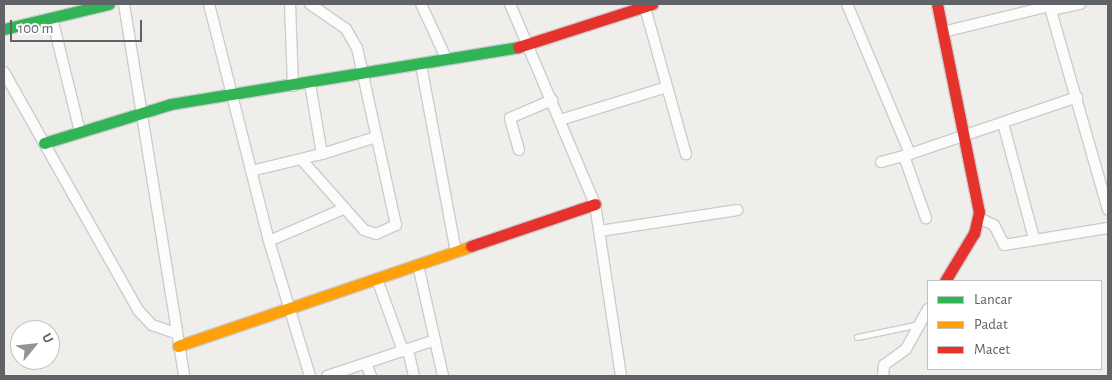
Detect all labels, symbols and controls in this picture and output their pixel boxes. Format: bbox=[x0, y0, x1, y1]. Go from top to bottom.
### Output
scale bar bbox=[12, 10, 145, 42]
text: 100 m bbox=[18, 21, 53, 36]
legend bbox=[927, 280, 1102, 370]
text: Lancar bbox=[974, 292, 1012, 307]
text: Padat bbox=[974, 317, 1008, 332]
north arrow bbox=[10, 320, 60, 370]
text: U bbox=[39, 331, 56, 346]
text: Macet bbox=[974, 342, 1010, 357]

